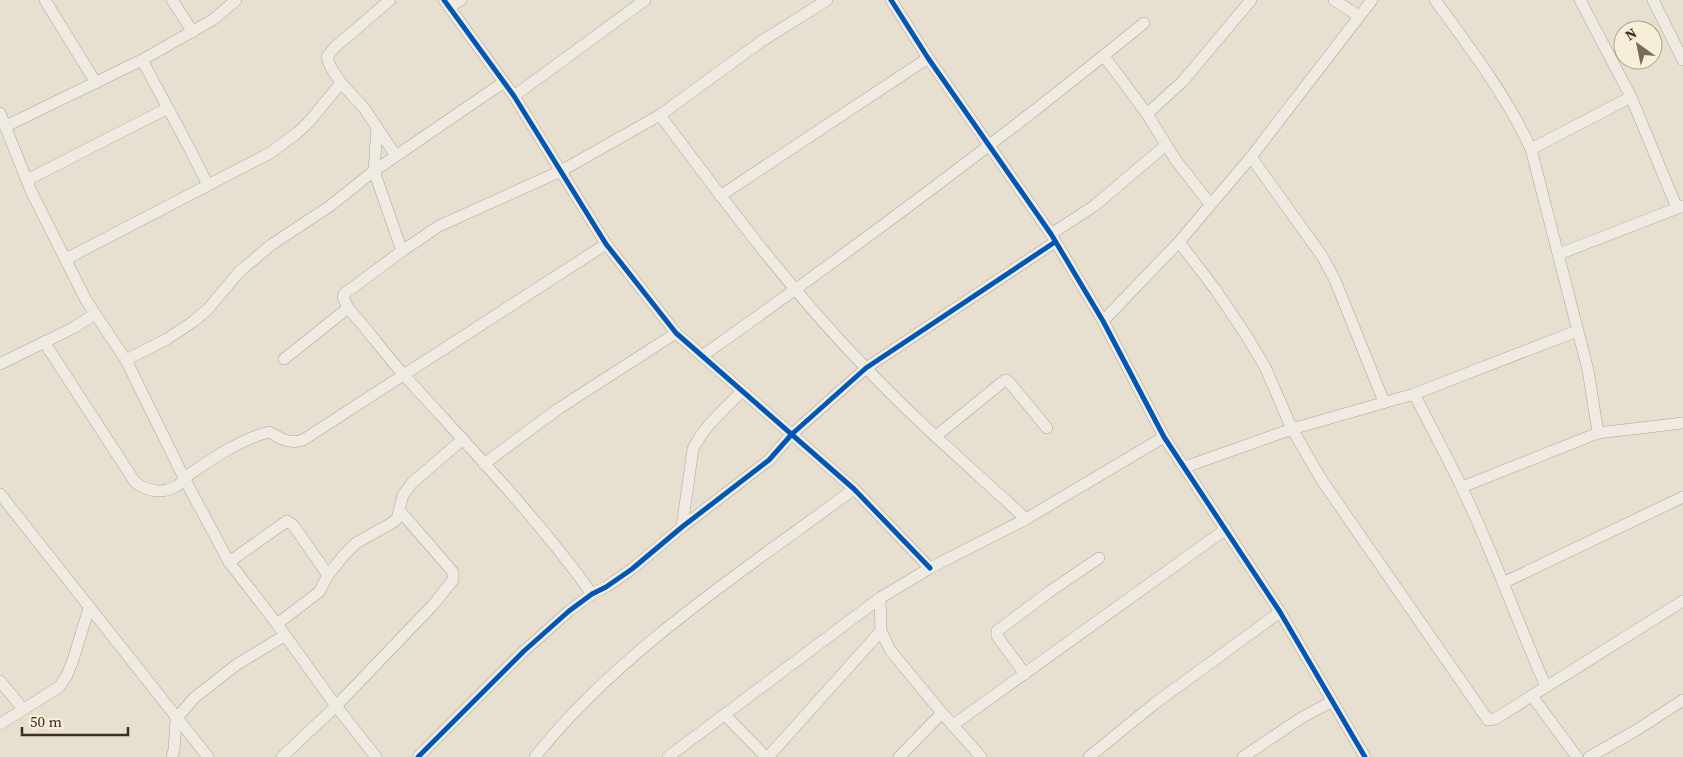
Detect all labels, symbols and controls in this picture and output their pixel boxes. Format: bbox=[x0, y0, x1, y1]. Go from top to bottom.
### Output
north arrow bbox=[1613, 20, 1663, 70]
text: N bbox=[1621, 23, 1641, 45]
scale bar bbox=[22, 704, 129, 736]
text: 50 m bbox=[30, 711, 62, 732]

